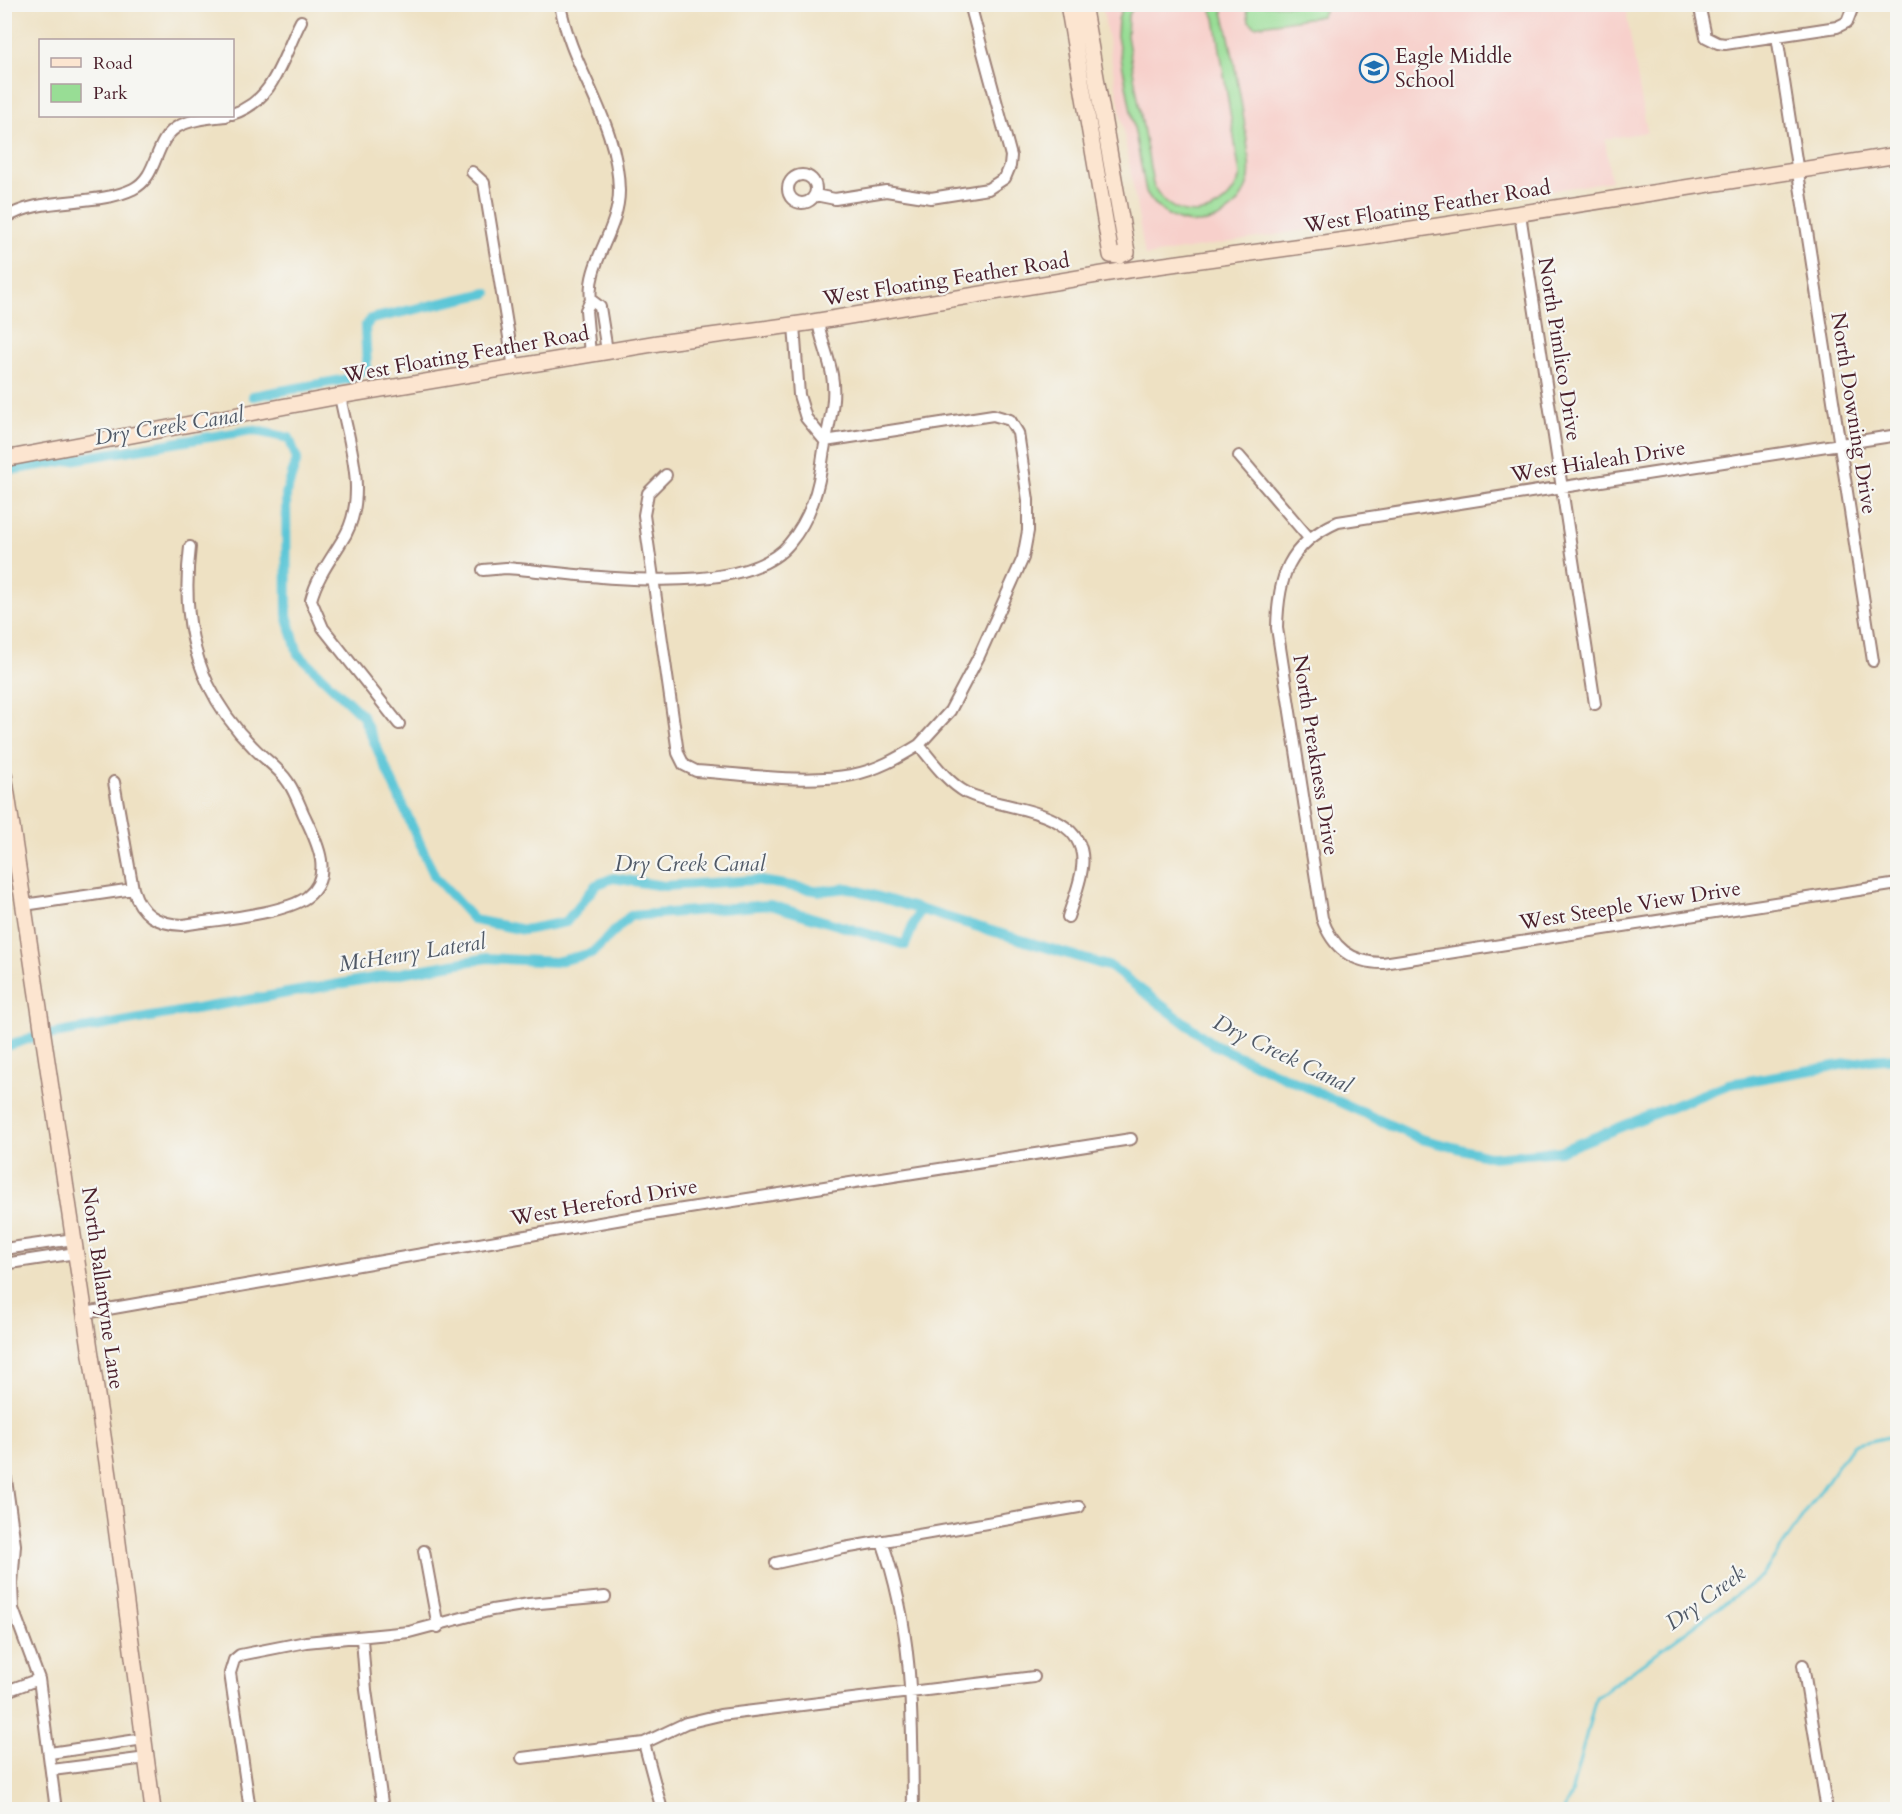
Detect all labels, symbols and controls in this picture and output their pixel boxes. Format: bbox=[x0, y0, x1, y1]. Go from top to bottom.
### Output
legend bbox=[39, 39, 234, 117]
place label: Eagle Middle School bbox=[1395, 42, 1512, 95]
text: Road bbox=[93, 51, 133, 76]
school or university icon: Eagle Middle School bbox=[1358, 52, 1390, 84]
text: Park bbox=[93, 81, 128, 106]
street label: West Floating Feather Road bbox=[1301, 173, 1552, 240]
street label: West Floating Feather Road bbox=[820, 246, 1071, 313]
street label: North Pimlico Drive bbox=[1531, 255, 1588, 443]
street label: North Downing Drive bbox=[1823, 310, 1884, 516]
street label: West Floating Feather Road bbox=[340, 319, 591, 391]
water label: Dry Creek Canal bbox=[92, 399, 247, 453]
street label: West Hialeah Drive bbox=[1508, 433, 1688, 490]
street label: North Preakness Drive bbox=[1285, 653, 1346, 857]
water label: Dry Creek Canal bbox=[615, 849, 766, 879]
street label: West Steeple View Drive bbox=[1516, 874, 1743, 937]
water label: McHenry Lateral bbox=[336, 926, 489, 979]
water label: Dry Creek Canal bbox=[1208, 1007, 1358, 1101]
street label: West Hereford Drive bbox=[507, 1172, 700, 1233]
street label: North Ballantyne Lane bbox=[74, 1185, 131, 1391]
water label: Dry Creek bbox=[1659, 1558, 1752, 1637]

